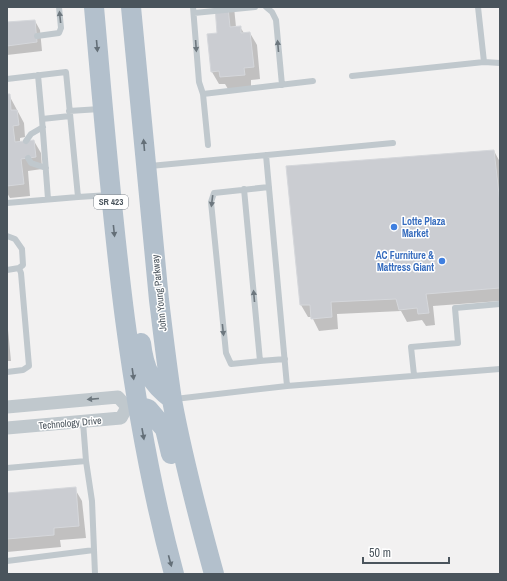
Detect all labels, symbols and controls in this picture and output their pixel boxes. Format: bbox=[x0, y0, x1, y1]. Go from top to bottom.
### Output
one-way arrow bbox=[57, 11, 63, 23]
one-way arrow bbox=[94, 40, 101, 52]
one-way arrow bbox=[193, 40, 200, 52]
one-way arrow bbox=[275, 40, 282, 52]
one-way arrow bbox=[141, 139, 147, 151]
road number: SR 423 bbox=[94, 195, 128, 209]
one-way arrow bbox=[209, 195, 215, 207]
place label: Lotte Plaza Market bbox=[402, 215, 446, 240]
marker: Lotte Plaza Market bbox=[389, 222, 399, 232]
one-way arrow bbox=[111, 225, 118, 237]
place label: AC Furniture & Mattress Giant bbox=[376, 249, 434, 274]
street label: John Young Parkway bbox=[148, 253, 169, 332]
marker: AC Furniture & Mattress Giant bbox=[437, 256, 447, 266]
one-way arrow bbox=[250, 290, 257, 302]
one-way arrow bbox=[220, 324, 227, 336]
one-way arrow bbox=[130, 368, 136, 380]
one-way arrow bbox=[87, 396, 99, 403]
street label: Technology Drive bbox=[38, 414, 103, 432]
one-way arrow bbox=[140, 428, 146, 440]
scale bar bbox=[363, 539, 449, 565]
text: 50 m bbox=[369, 545, 391, 561]
one-way arrow bbox=[168, 555, 174, 567]

